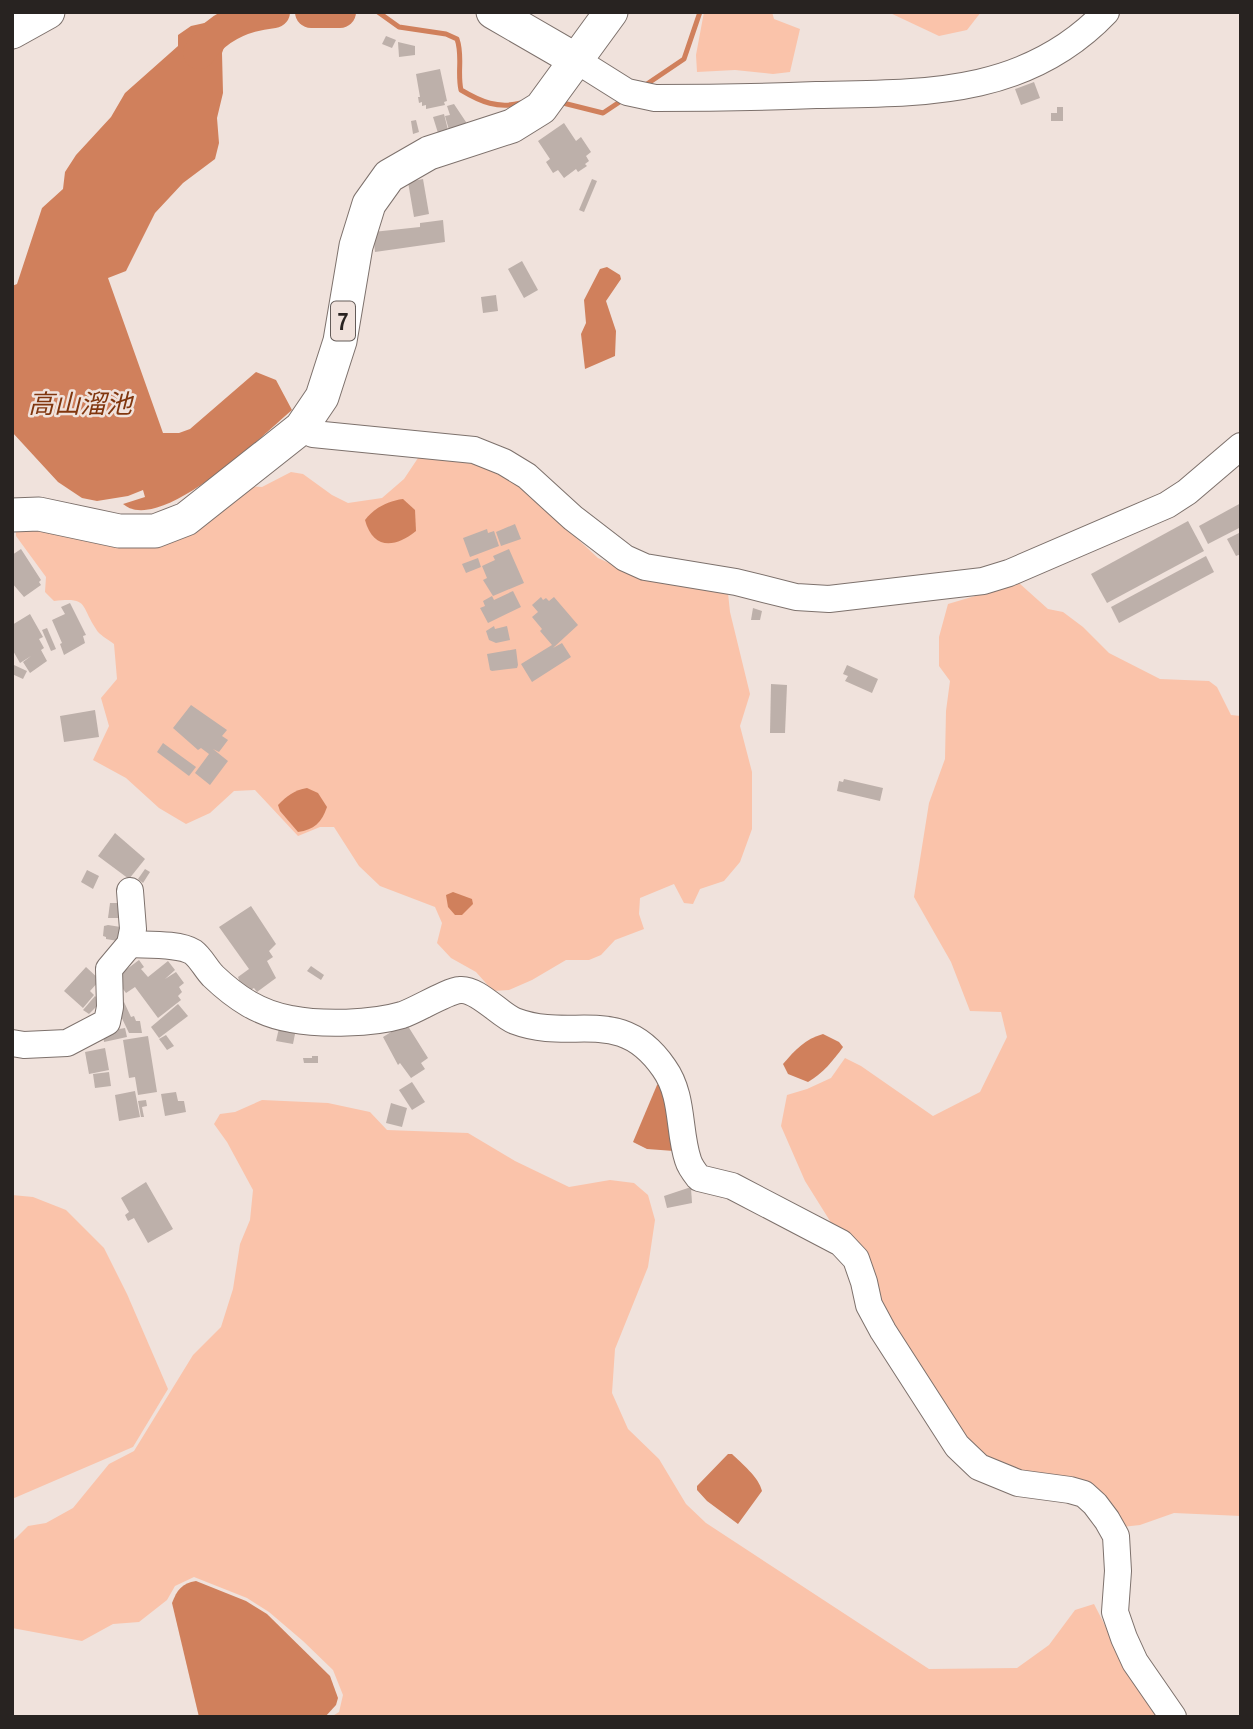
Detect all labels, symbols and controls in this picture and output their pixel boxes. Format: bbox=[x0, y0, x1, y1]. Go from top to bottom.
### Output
road number: 7 bbox=[331, 302, 355, 340]
water label: 高山溜池 bbox=[28, 386, 135, 421]

